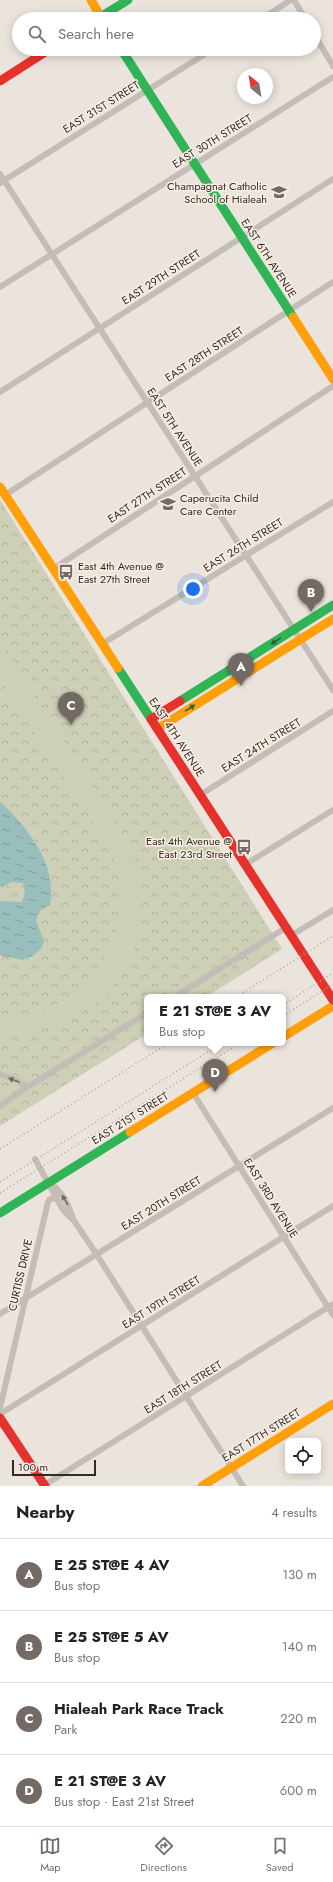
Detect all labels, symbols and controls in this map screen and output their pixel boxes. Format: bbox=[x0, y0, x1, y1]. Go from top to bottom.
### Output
search box bbox=[12, 12, 321, 56]
icon: search bbox=[26, 23, 48, 45]
text: Search here bbox=[58, 23, 134, 45]
north arrow bbox=[237, 68, 273, 104]
street label: EAST 31ST STREET bbox=[60, 77, 142, 137]
street label: EAST 30TH STREET bbox=[169, 110, 255, 172]
place label: Champagnat Catholic School of Hialeah bbox=[167, 178, 267, 207]
school or university icon: Champagnat Catholic School of Hialeah bbox=[270, 183, 288, 201]
street label: EAST 6TH AVENUE bbox=[237, 215, 301, 301]
street label: EAST 29TH STREET bbox=[119, 246, 203, 308]
street label: EAST 28TH STREET bbox=[162, 323, 246, 385]
street label: EAST 5TH AVENUE bbox=[143, 384, 207, 470]
street label: EAST 27TH STREET bbox=[104, 464, 190, 526]
place label: Caperucita Child Care Center bbox=[180, 490, 259, 519]
school or university icon: Caperucita Child Care Center bbox=[159, 495, 177, 513]
street label: EAST 26TH STREET bbox=[200, 514, 286, 576]
place label: East 4th Avenue @ East 27th Street bbox=[78, 558, 164, 587]
bus stop icon: East 4th Avenue @ East 27th Street bbox=[57, 563, 75, 581]
your location bbox=[183, 579, 203, 599]
pin: B bbox=[298, 579, 324, 612]
one-way arrow bbox=[270, 637, 282, 644]
pin: A bbox=[228, 653, 254, 686]
pin: C bbox=[58, 692, 84, 725]
street label: EAST 4TH AVENUE bbox=[145, 694, 209, 780]
one-way arrow bbox=[185, 704, 195, 712]
street label: EAST 24TH STREET bbox=[218, 714, 304, 776]
place label: East 4th Avenue @ East 23rd Street bbox=[146, 833, 233, 862]
bus stop icon: East 4th Avenue @ East 23rd Street bbox=[235, 838, 253, 856]
popup bbox=[144, 994, 286, 1046]
text: E 21 ST@E 3 AV bbox=[159, 1000, 271, 1022]
text: Bus stop bbox=[159, 1022, 205, 1041]
pin: D bbox=[202, 1059, 228, 1092]
one-way arrow bbox=[8, 1076, 20, 1082]
street label: EAST 21ST STREET bbox=[88, 1088, 172, 1148]
street label: EAST 3RD AVENUE bbox=[240, 1155, 302, 1241]
street label: EAST 20TH STREET bbox=[118, 1172, 204, 1234]
one-way arrow bbox=[61, 1194, 68, 1206]
street label: CURTISS DRIVE bbox=[4, 1237, 36, 1313]
street label: EAST 19TH STREET bbox=[119, 1271, 203, 1333]
street label: EAST 18TH STREET bbox=[141, 1357, 225, 1417]
street label: EAST 17TH STREET bbox=[219, 1404, 303, 1466]
map controls bbox=[285, 1438, 321, 1474]
button: locate bbox=[285, 1438, 321, 1474]
scale bar bbox=[12, 1458, 96, 1477]
text: 100 m bbox=[18, 1459, 48, 1475]
text: Nearby bbox=[16, 1500, 74, 1524]
text: 4 results bbox=[271, 1503, 317, 1522]
text: E 25 ST@E 4 AV bbox=[54, 1554, 169, 1576]
text: A bbox=[24, 1565, 34, 1584]
text: 130 m bbox=[282, 1565, 317, 1584]
text: Bus stop bbox=[54, 1576, 100, 1595]
text: E 25 ST@E 5 AV bbox=[54, 1626, 168, 1648]
text: B bbox=[25, 1637, 33, 1656]
text: 140 m bbox=[282, 1637, 317, 1656]
text: Bus stop bbox=[54, 1648, 100, 1667]
text: Hialeah Park Race Track bbox=[54, 1698, 224, 1720]
text: C bbox=[24, 1709, 34, 1728]
text: 220 m bbox=[280, 1709, 317, 1728]
text: Park bbox=[54, 1720, 77, 1739]
text: E 21 ST@E 3 AV bbox=[54, 1770, 166, 1792]
text: D bbox=[24, 1781, 34, 1800]
text: 600 m bbox=[280, 1781, 317, 1800]
text: Bus stop · East 21st Street bbox=[54, 1792, 194, 1811]
tab: Map bbox=[39, 1835, 61, 1875]
tab: Directions bbox=[140, 1835, 187, 1875]
tab: Saved bbox=[266, 1835, 294, 1875]

